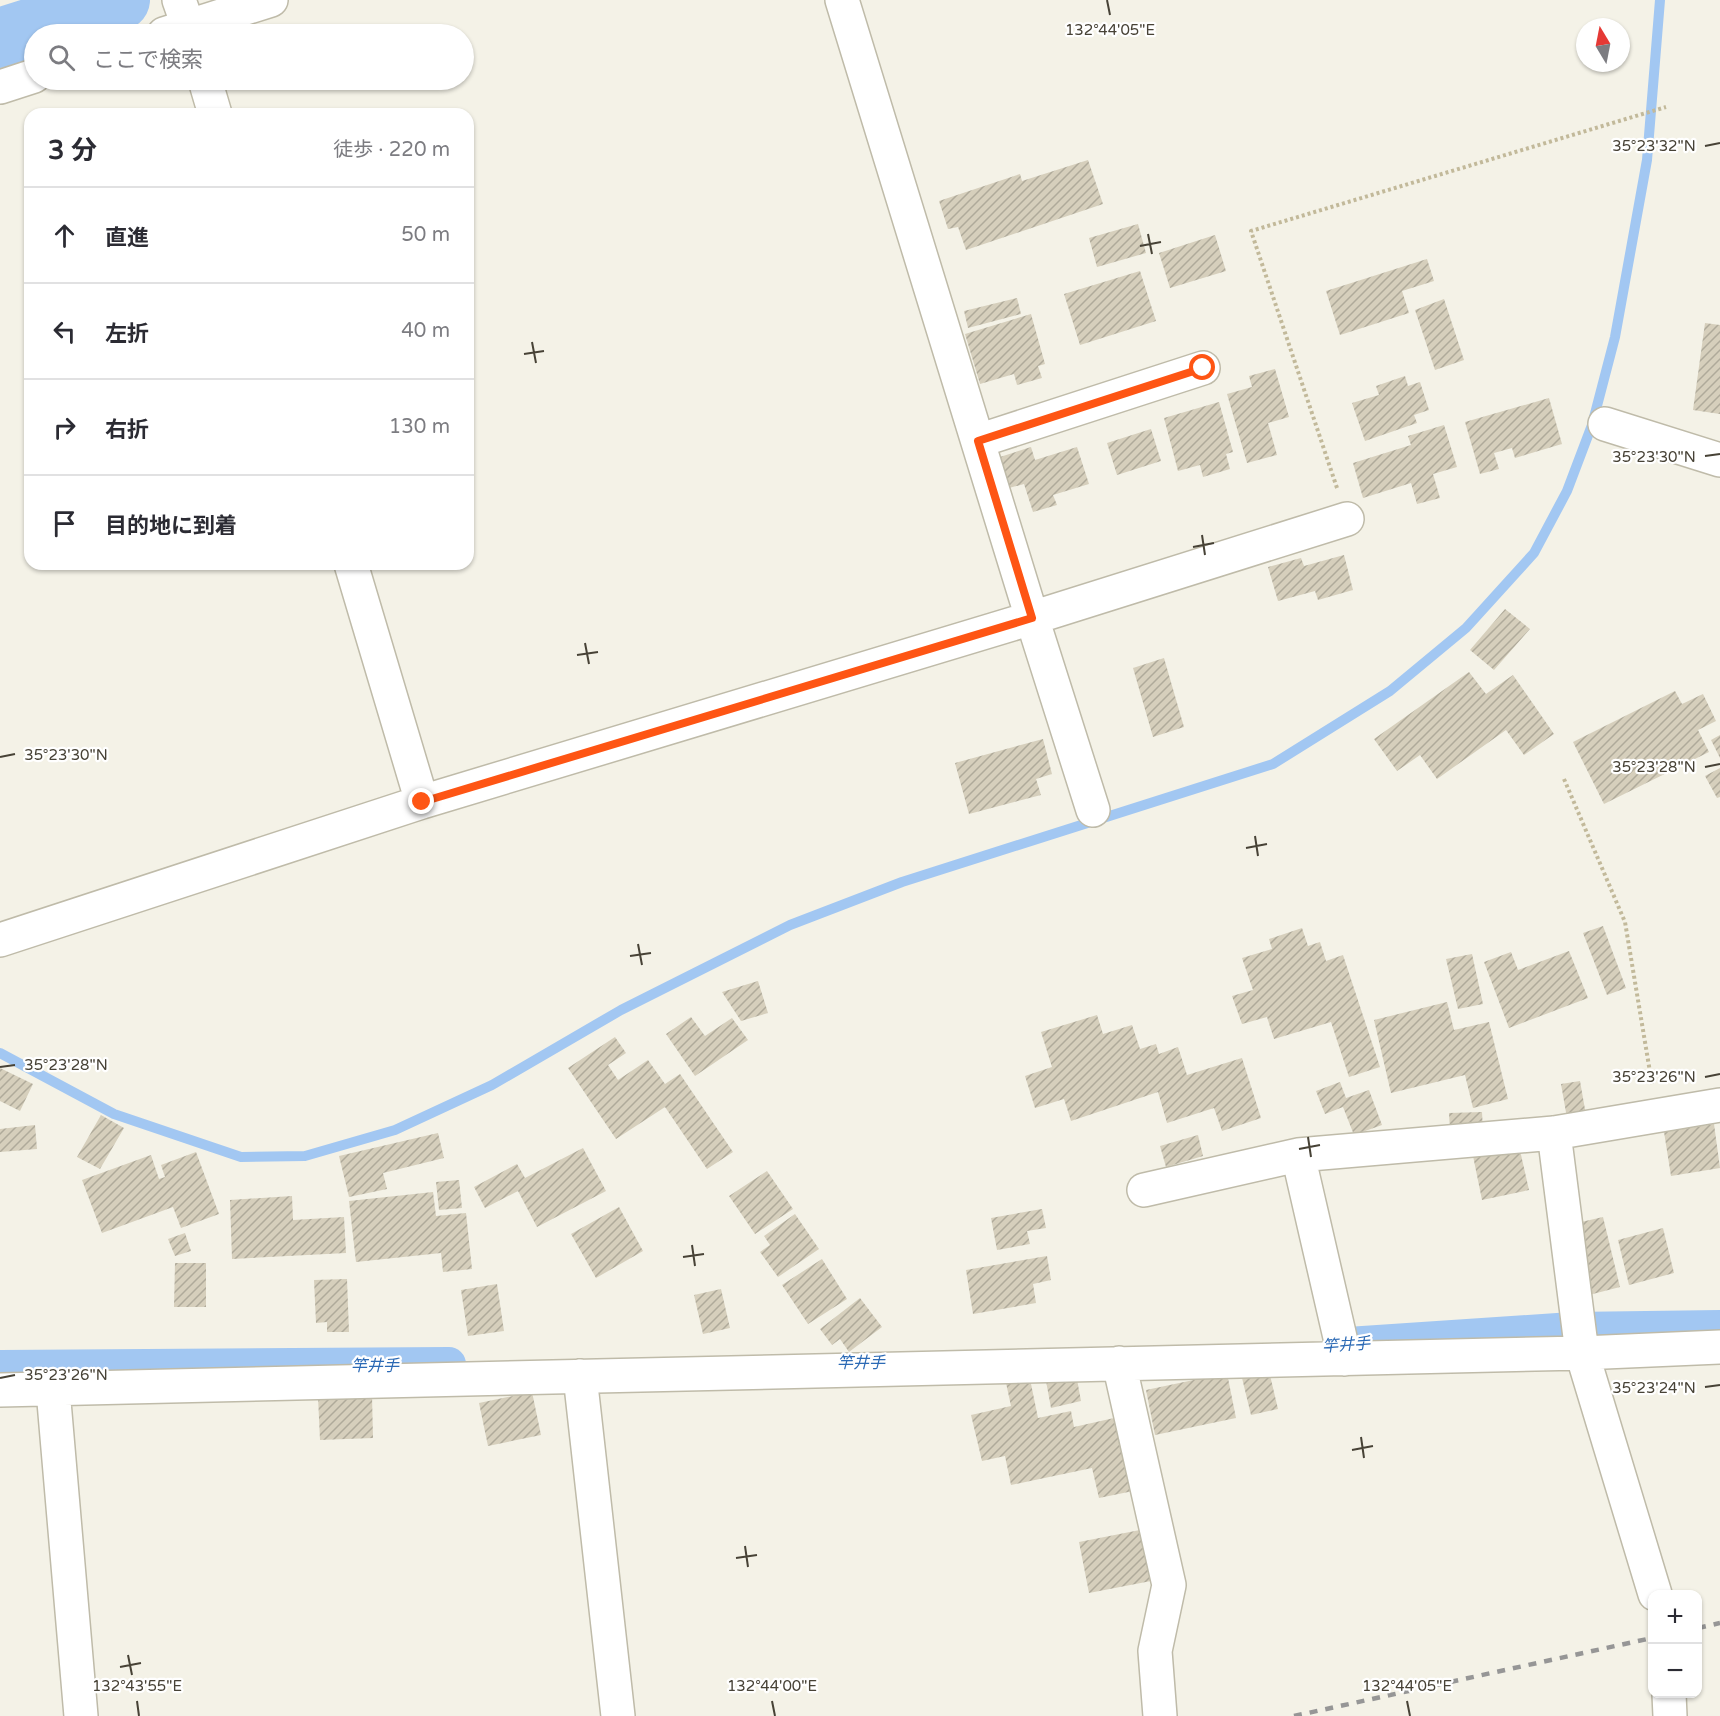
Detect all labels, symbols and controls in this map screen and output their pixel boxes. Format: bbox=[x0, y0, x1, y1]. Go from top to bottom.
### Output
north arrow bbox=[1576, 18, 1630, 72]
text: 132°44'05"E bbox=[1065, 21, 1155, 39]
search box bbox=[24, 24, 474, 90]
icon: search bbox=[45, 41, 78, 74]
text: ここで検索 bbox=[93, 47, 203, 73]
text: 3 分 bbox=[48, 135, 97, 166]
text: 35°23'32"N bbox=[1612, 137, 1696, 155]
text: 徒歩 · 220 m bbox=[333, 138, 450, 162]
icon: ahead bbox=[48, 219, 81, 252]
text: 50 m bbox=[401, 223, 450, 247]
text: 直進 bbox=[105, 225, 149, 251]
icon: left bbox=[48, 315, 81, 348]
text: 40 m bbox=[401, 319, 450, 343]
text: 左折 bbox=[105, 321, 149, 347]
route start bbox=[1189, 354, 1215, 380]
icon: right bbox=[48, 411, 81, 444]
text: 130 m bbox=[389, 415, 450, 439]
text: 右折 bbox=[105, 417, 149, 443]
text: 35°23'30"N bbox=[1612, 448, 1696, 466]
icon: arrive bbox=[48, 507, 81, 540]
text: 目的地に到着 bbox=[105, 513, 237, 539]
text: 35°23'30"N bbox=[24, 746, 108, 764]
text: 35°23'28"N bbox=[1612, 758, 1696, 776]
route end bbox=[408, 788, 434, 814]
text: 35°23'28"N bbox=[24, 1056, 108, 1074]
text: 35°23'26"N bbox=[1612, 1068, 1696, 1086]
water label: 竿井手 bbox=[1321, 1333, 1372, 1357]
water label: 竿井手 bbox=[837, 1353, 886, 1373]
water label: 竿井手 bbox=[351, 1356, 400, 1376]
text: 35°23'26"N bbox=[24, 1366, 108, 1384]
text: 35°23'24"N bbox=[1612, 1379, 1696, 1397]
map controls bbox=[1648, 1590, 1702, 1698]
button: + bbox=[1648, 1590, 1702, 1644]
button: − bbox=[1648, 1644, 1702, 1698]
text: 132°43'55"E bbox=[92, 1677, 182, 1695]
text: 132°44'00"E bbox=[727, 1677, 817, 1695]
text: 132°44'05"E bbox=[1362, 1677, 1452, 1695]

